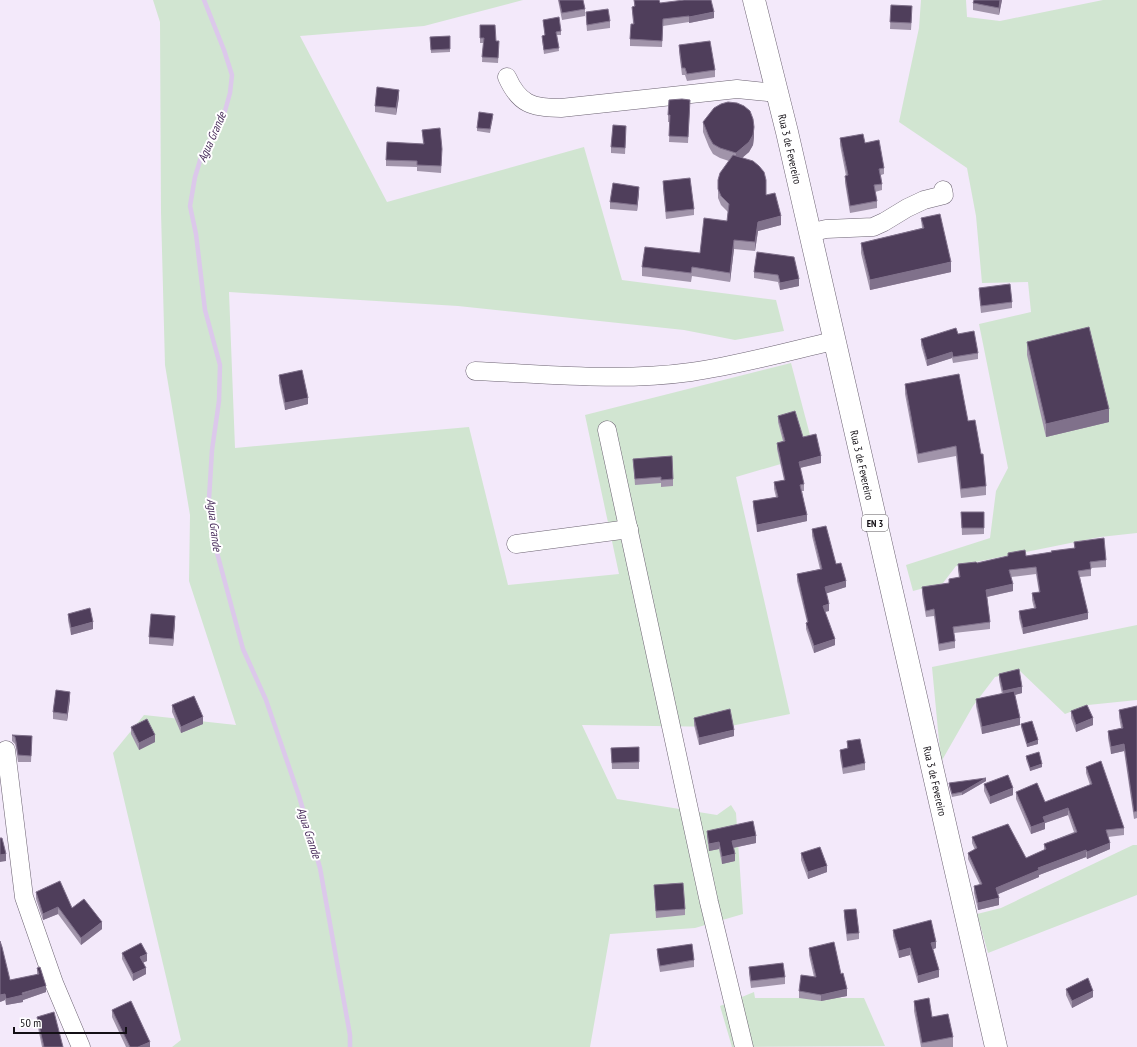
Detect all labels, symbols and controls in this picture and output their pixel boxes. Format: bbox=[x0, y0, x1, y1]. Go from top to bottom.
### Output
water label: Agua Grande bbox=[194, 109, 230, 164]
street label: Rua 3 de Fevereiro bbox=[775, 113, 805, 185]
street label: Rua 3 de Fevereiro bbox=[847, 429, 877, 501]
water label: Agua Grande bbox=[204, 498, 225, 553]
road number: EN 3 bbox=[862, 515, 888, 531]
street label: Rua 3 de Fevereiro bbox=[920, 745, 950, 817]
water label: Agua Grande bbox=[294, 805, 325, 861]
scale bar bbox=[14, 1009, 126, 1035]
text: 50 m bbox=[20, 1015, 41, 1030]

